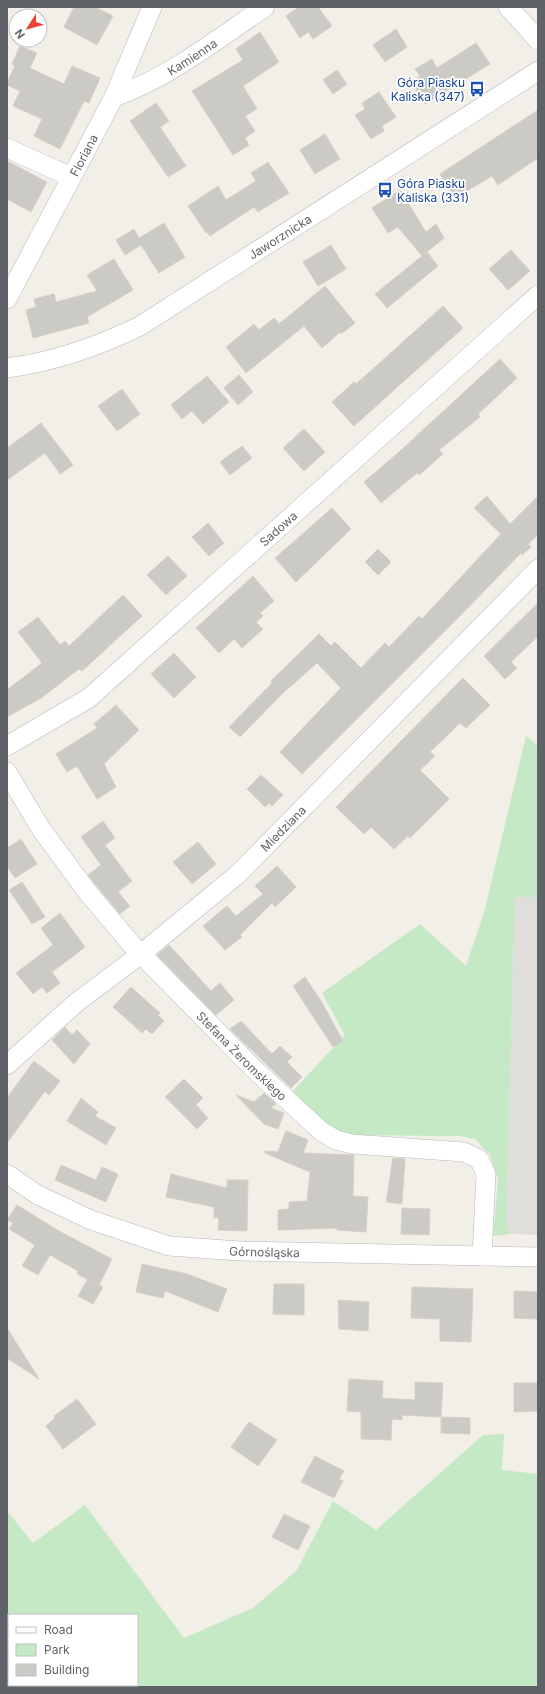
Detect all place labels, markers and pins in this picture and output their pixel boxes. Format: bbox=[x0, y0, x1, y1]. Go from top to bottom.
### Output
place label: Góra Piasku Kaliska (347) bbox=[391, 75, 465, 104]
bus stop icon: Góra Piasku Kaliska (347) bbox=[468, 80, 486, 98]
place label: Góra Piasku Kaliska (331) bbox=[397, 176, 469, 205]
bus stop icon: Góra Piasku Kaliska (331) bbox=[376, 181, 394, 199]

